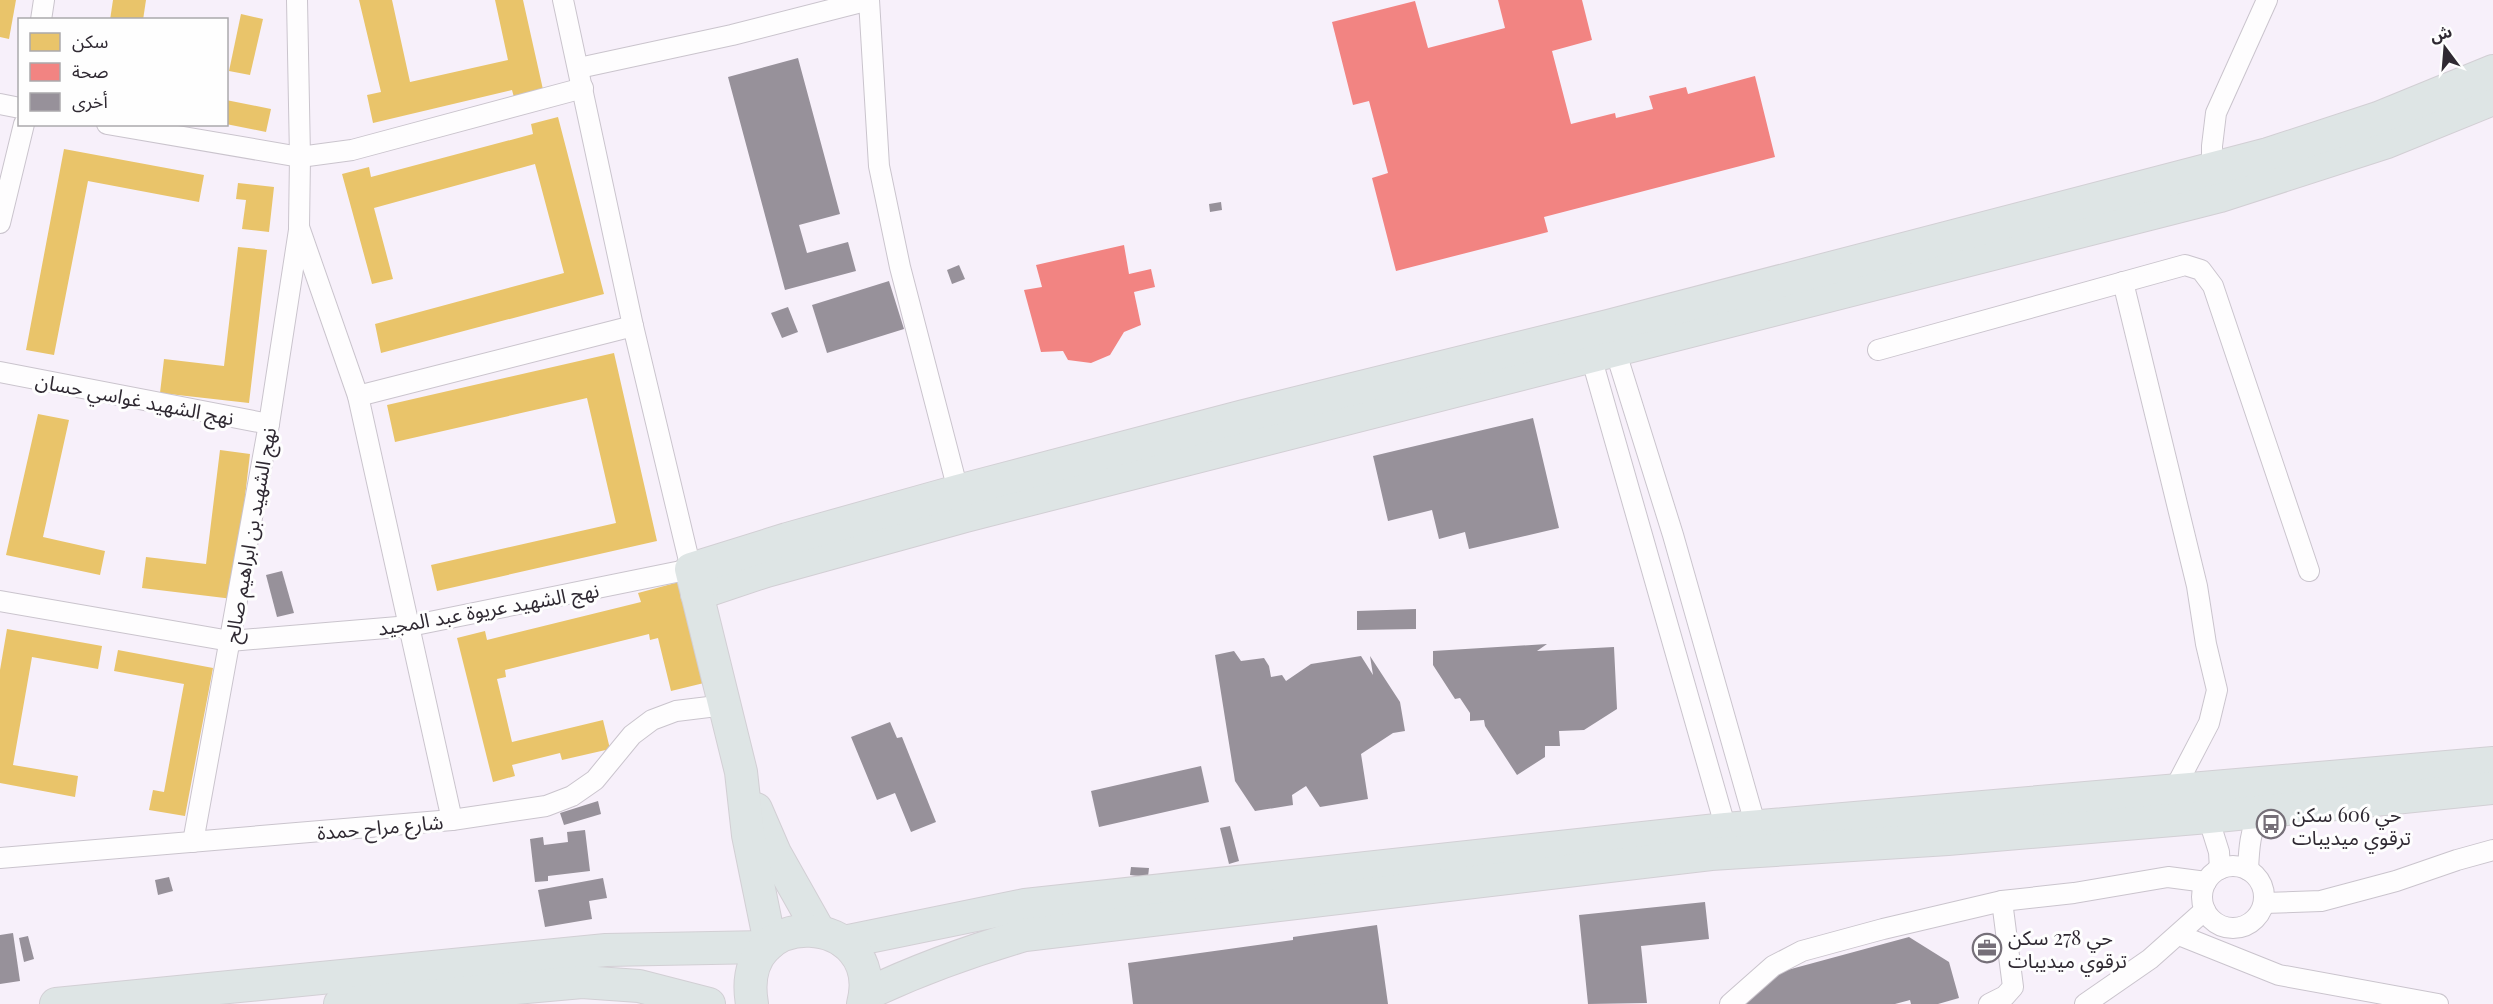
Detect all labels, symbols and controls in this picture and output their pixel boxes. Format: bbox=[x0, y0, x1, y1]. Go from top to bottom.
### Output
legend bbox=[18, 18, 228, 126]
north arrow bbox=[2415, 18, 2475, 78]
text: ش bbox=[2427, 20, 2454, 46]
text: سكن bbox=[72, 29, 108, 53]
text: صحة bbox=[72, 59, 108, 83]
text: أخرى bbox=[72, 89, 108, 113]
street label: نهج الشهيد غواسي حسان bbox=[33, 366, 237, 434]
street label: نهج الشهيد بن ابراهيم صالح bbox=[217, 425, 284, 645]
street label: نهج الشهيد عريوة عبد المجيد bbox=[375, 575, 601, 644]
place label: حي 606 سكن ترقوي ميديبات bbox=[2292, 800, 2411, 853]
street label: شارع مراح حمدة bbox=[316, 807, 444, 848]
bus stop icon: حي 606 سكن ترقوي ميديبات bbox=[2255, 808, 2287, 840]
place label: حي 278 سكن ترقوي ميديبات bbox=[2008, 923, 2127, 976]
office icon: حي 278 سكن ترقوي ميديبات bbox=[1971, 932, 2003, 964]

